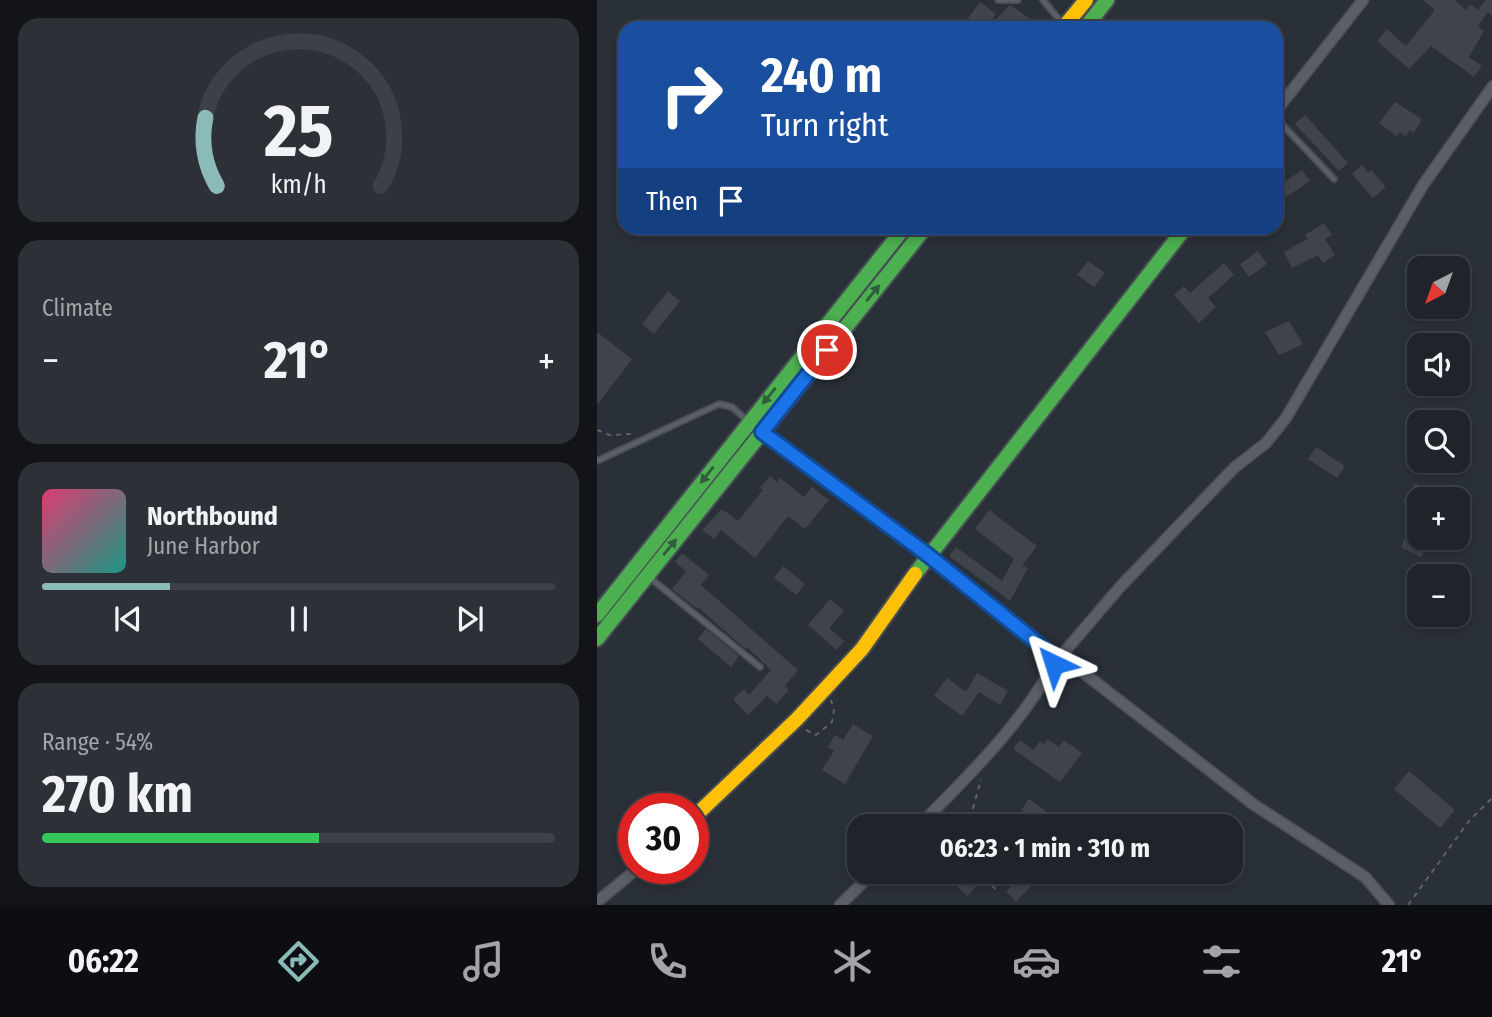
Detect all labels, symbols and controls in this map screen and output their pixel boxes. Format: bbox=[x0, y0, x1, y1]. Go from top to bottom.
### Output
text: 240 m bbox=[761, 46, 882, 105]
icon: right bbox=[646, 49, 737, 140]
text: 25 bbox=[263, 88, 333, 175]
text: Turn right bbox=[761, 106, 888, 144]
text: km/h bbox=[271, 170, 326, 200]
icon: arrive bbox=[712, 182, 750, 220]
text: Then bbox=[646, 186, 698, 217]
north arrow bbox=[1407, 256, 1470, 318]
map controls bbox=[1407, 256, 1470, 627]
one-way arrow bbox=[865, 285, 880, 302]
text: Climate bbox=[42, 294, 113, 322]
pin bbox=[797, 320, 857, 380]
text: 21° bbox=[264, 329, 333, 392]
icon: arrive bbox=[808, 331, 846, 369]
button: sound bbox=[1407, 333, 1470, 396]
text: − bbox=[42, 338, 59, 384]
text: + bbox=[538, 338, 555, 384]
one-way arrow bbox=[762, 386, 777, 404]
button: search bbox=[1407, 410, 1470, 473]
one-way arrow bbox=[699, 466, 714, 484]
button: + bbox=[1407, 487, 1470, 550]
text: Northbound bbox=[147, 501, 278, 532]
text: June Harbor bbox=[147, 532, 260, 560]
one-way arrow bbox=[662, 539, 677, 557]
button: − bbox=[1407, 564, 1470, 627]
icon: previous bbox=[109, 600, 147, 638]
icon: pause bbox=[280, 600, 318, 638]
icon: next bbox=[451, 600, 489, 638]
position arrow bbox=[1017, 627, 1091, 701]
text: Range · 54% bbox=[42, 728, 153, 756]
text: 270 km bbox=[42, 763, 193, 826]
speed limit sign: 30 bbox=[618, 793, 709, 884]
text: 06:23 · 1 min · 310 m bbox=[940, 833, 1150, 864]
icon: directions bbox=[274, 937, 323, 986]
icon: music bbox=[459, 937, 508, 986]
icon: phone bbox=[643, 937, 692, 986]
icon: climate bbox=[828, 937, 877, 986]
icon: car bbox=[1012, 937, 1061, 986]
icon: filters bbox=[1197, 937, 1246, 986]
text: 06:22 bbox=[68, 942, 139, 980]
text: 21° bbox=[1381, 942, 1424, 980]

